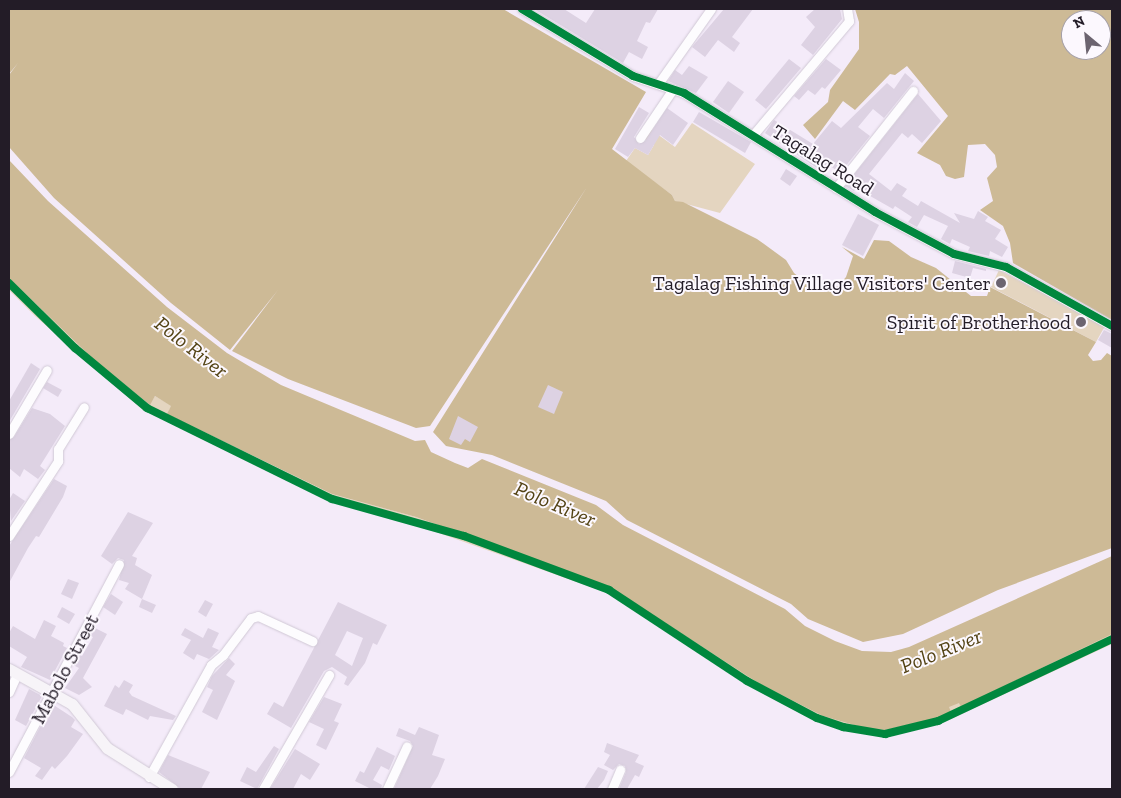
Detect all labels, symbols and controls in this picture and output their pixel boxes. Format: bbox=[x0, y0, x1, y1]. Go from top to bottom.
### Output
north arrow bbox=[1061, 10, 1111, 60]
text: N bbox=[1070, 12, 1088, 32]
street label: Tagalag Road bbox=[768, 119, 878, 201]
place label: Tagalag Fishing Village Visitors' Center bbox=[651, 271, 991, 295]
marker: Tagalag Fishing Village Visitors' Center bbox=[995, 277, 1007, 289]
place label: Spirit of Brotherhood bbox=[887, 310, 1071, 334]
water label: Polo River bbox=[150, 311, 232, 383]
marker: Spirit of Brotherhood bbox=[1075, 316, 1087, 328]
water label: Polo River bbox=[511, 476, 599, 532]
street label: Mabolo Street bbox=[26, 610, 104, 728]
water label: Polo River bbox=[897, 623, 985, 679]

